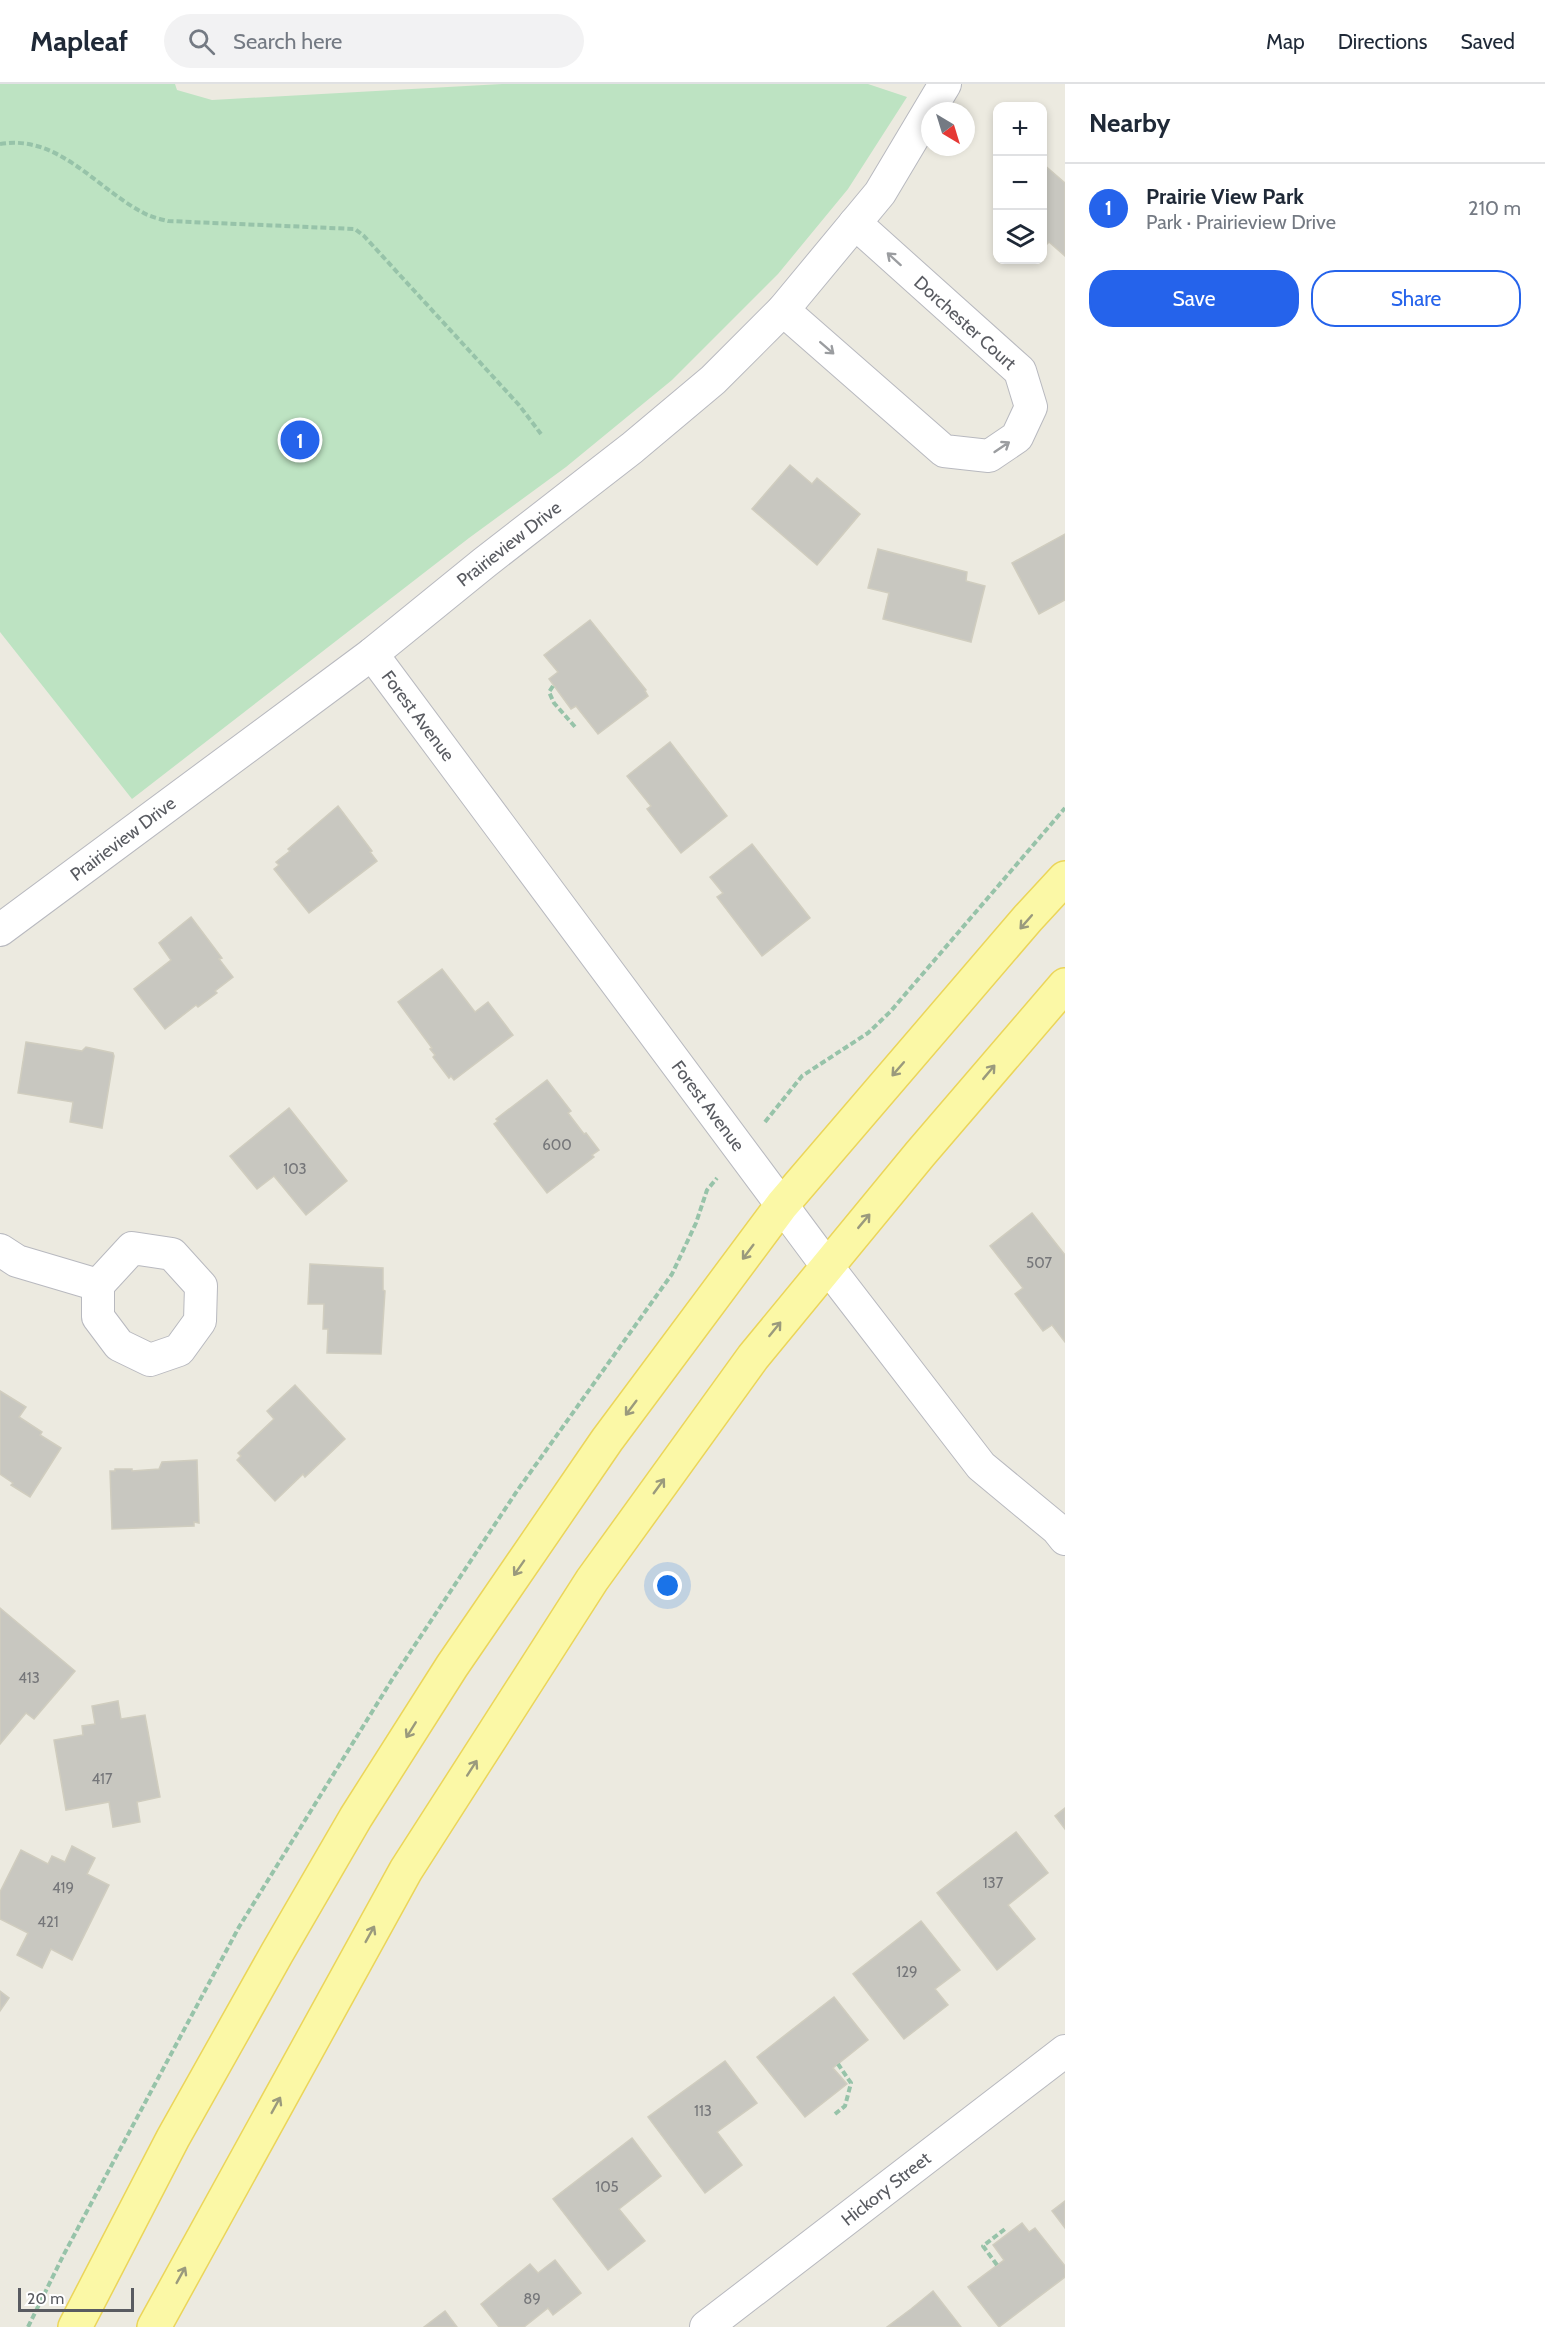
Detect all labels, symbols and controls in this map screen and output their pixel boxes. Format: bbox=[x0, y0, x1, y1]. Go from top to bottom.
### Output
search box bbox=[164, 14, 584, 68]
text: Mapleaf bbox=[30, 24, 128, 58]
icon: search bbox=[185, 25, 218, 58]
text: Search here bbox=[233, 28, 342, 55]
text: Map bbox=[1266, 29, 1305, 54]
text: Directions bbox=[1338, 29, 1427, 54]
text: Saved bbox=[1460, 29, 1515, 54]
north arrow bbox=[921, 102, 975, 156]
map controls bbox=[993, 102, 1047, 264]
button: + bbox=[993, 102, 1047, 156]
text: Nearby bbox=[1089, 107, 1170, 139]
button: − bbox=[993, 156, 1047, 210]
text: Prairie View Park bbox=[1146, 183, 1304, 210]
text: 1 bbox=[1105, 196, 1112, 220]
text: 210 m bbox=[1468, 196, 1521, 220]
button: layers bbox=[993, 210, 1047, 264]
text: Park · Prairieview Drive bbox=[1146, 210, 1336, 234]
one-way arrow bbox=[887, 252, 902, 266]
button: Save bbox=[1089, 270, 1299, 327]
button: Share bbox=[1311, 270, 1521, 327]
street label: Dorchester Court bbox=[909, 271, 1021, 375]
one-way arrow bbox=[819, 341, 835, 355]
pin: 1 bbox=[280, 418, 320, 462]
one-way arrow bbox=[993, 441, 1010, 453]
street label: Prairieview Drive bbox=[453, 496, 565, 592]
street label: Forest Avenue bbox=[377, 666, 459, 766]
street label: Prairieview Drive bbox=[66, 792, 180, 886]
one-way arrow bbox=[1019, 913, 1033, 929]
street label: Forest Avenue bbox=[667, 1056, 749, 1156]
one-way arrow bbox=[892, 1061, 905, 1077]
one-way arrow bbox=[982, 1065, 996, 1080]
house number: 600 bbox=[542, 1136, 572, 1154]
house number: 103 bbox=[283, 1160, 307, 1178]
one-way arrow bbox=[857, 1214, 871, 1229]
one-way arrow bbox=[741, 1243, 754, 1259]
house number: 507 bbox=[1026, 1254, 1052, 1272]
one-way arrow bbox=[769, 1322, 782, 1338]
one-way arrow bbox=[625, 1400, 637, 1416]
one-way arrow bbox=[653, 1479, 666, 1495]
one-way arrow bbox=[513, 1559, 525, 1576]
your location bbox=[653, 1571, 682, 1600]
house number: 413 bbox=[18, 1669, 40, 1687]
one-way arrow bbox=[405, 1721, 417, 1738]
one-way arrow bbox=[466, 1760, 478, 1777]
house number: 417 bbox=[91, 1770, 113, 1788]
house number: 137 bbox=[983, 1874, 1004, 1892]
house number: 419 bbox=[52, 1879, 74, 1897]
house number: 421 bbox=[37, 1913, 59, 1931]
one-way arrow bbox=[365, 1926, 377, 1943]
house number: 129 bbox=[896, 1963, 918, 1981]
one-way arrow bbox=[270, 2097, 282, 2114]
house number: 113 bbox=[694, 2102, 712, 2120]
street label: Hickory Street bbox=[837, 2147, 935, 2231]
house number: 105 bbox=[595, 2178, 619, 2196]
one-way arrow bbox=[175, 2267, 187, 2284]
scale bar bbox=[18, 2285, 134, 2312]
text: 20 m bbox=[27, 2289, 64, 2308]
house number: 89 bbox=[523, 2290, 541, 2308]

